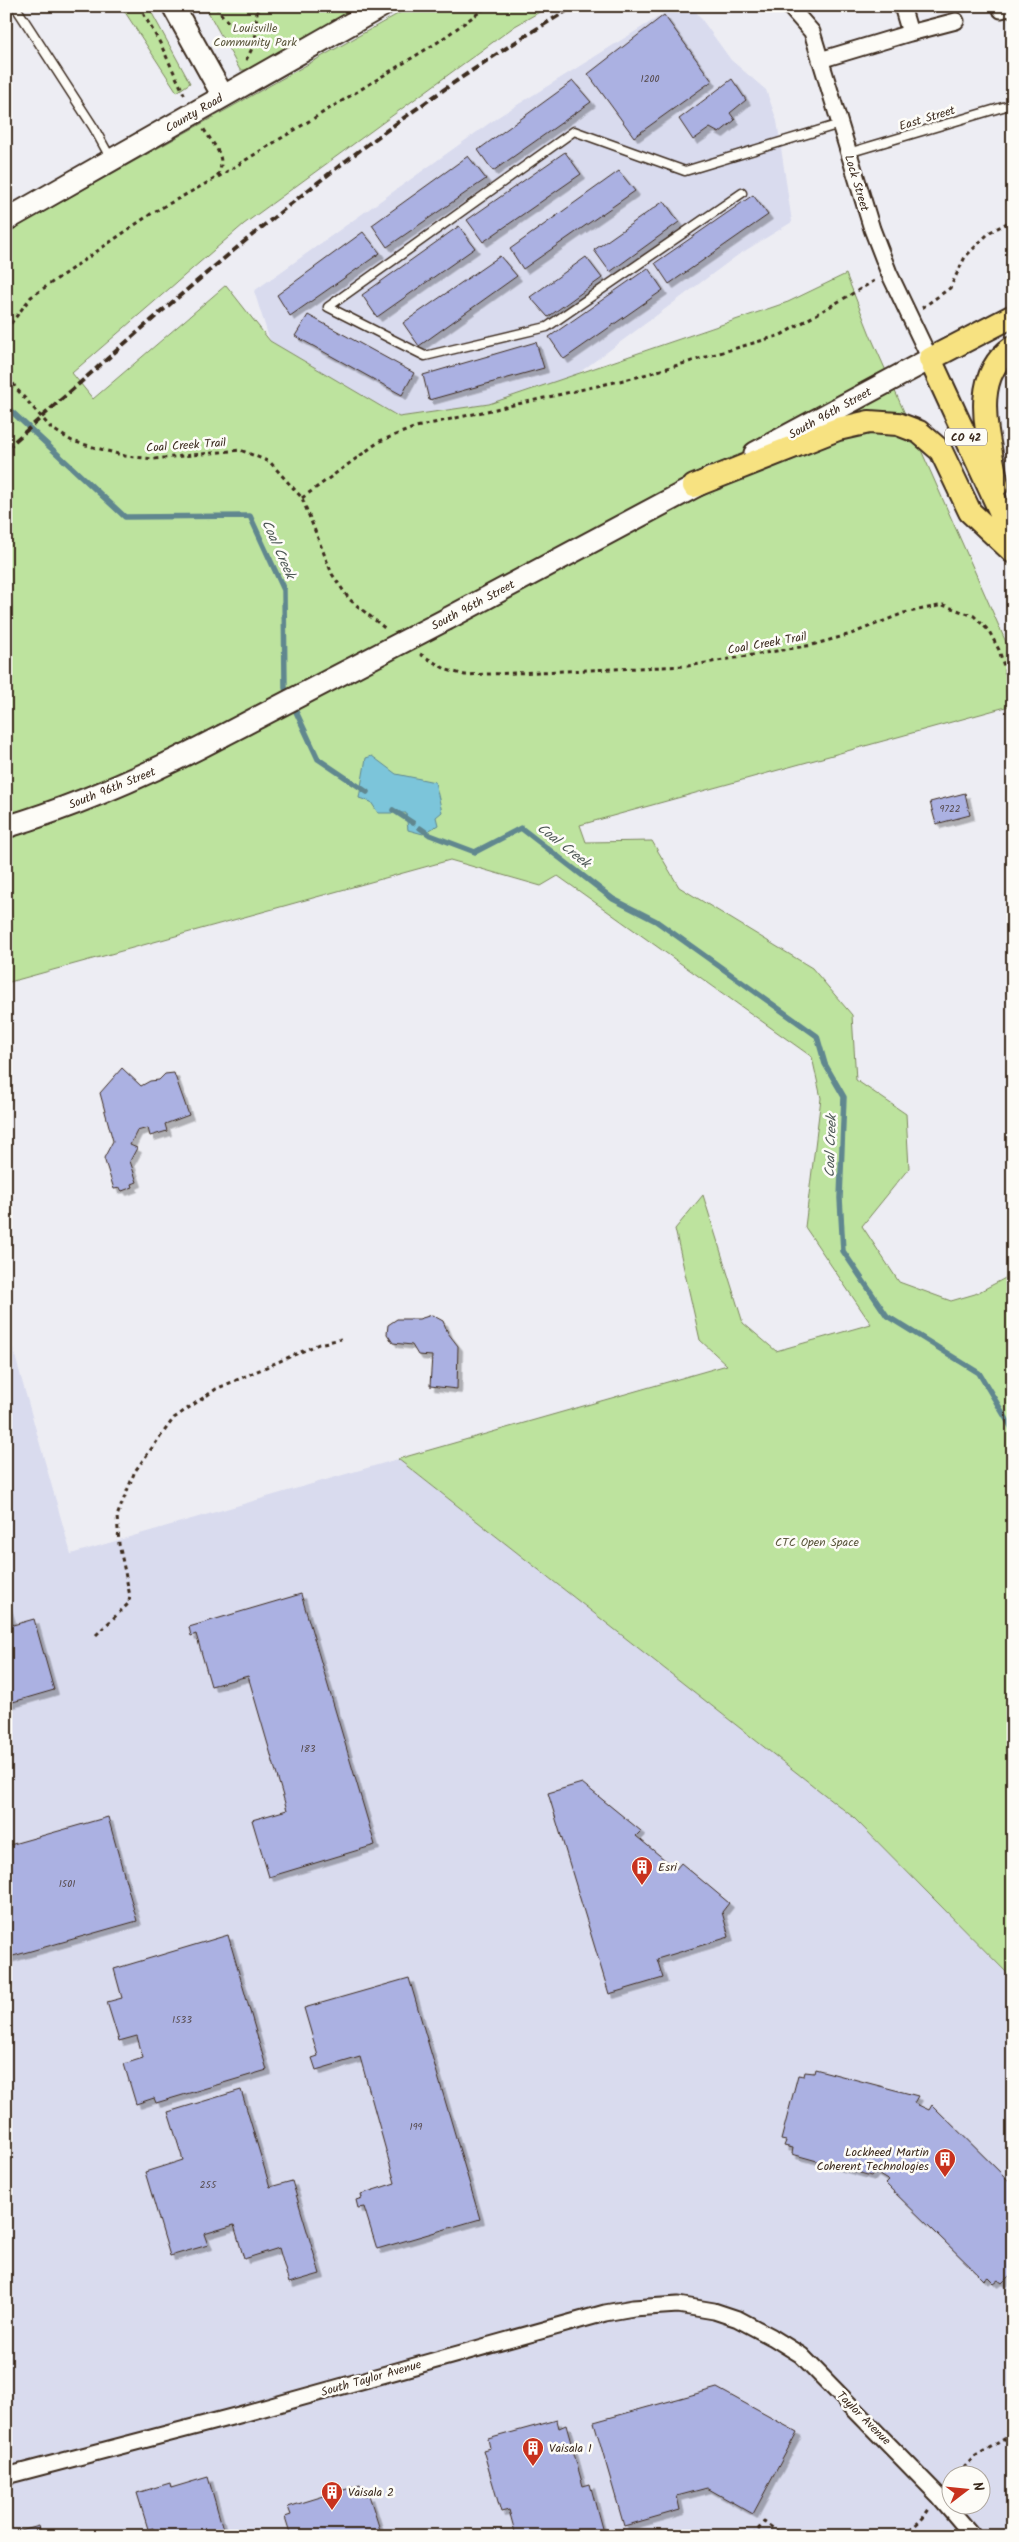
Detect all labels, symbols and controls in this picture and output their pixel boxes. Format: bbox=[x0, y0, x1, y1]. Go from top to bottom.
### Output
park label: Louisville Community Park bbox=[213, 19, 297, 52]
house number: 1200 bbox=[641, 71, 659, 87]
street label: County Road bbox=[162, 89, 228, 138]
street label: East Street bbox=[897, 101, 958, 136]
street label: Lock Street bbox=[839, 153, 874, 214]
street label: South 96th Street bbox=[785, 383, 876, 444]
road number: CO 42 bbox=[945, 428, 987, 446]
street label: Coal Creek Trail bbox=[145, 433, 227, 458]
water label: Coal Creek bbox=[255, 516, 302, 585]
street label: South 96th Street bbox=[428, 575, 519, 636]
street label: Coal Creek Trail bbox=[726, 627, 808, 660]
street label: South 96th Street bbox=[66, 762, 159, 815]
house number: 9722 bbox=[939, 801, 961, 817]
water label: Coal Creek bbox=[532, 818, 597, 875]
water label: Coal Creek bbox=[819, 1112, 843, 1178]
park label: CTC Open Space bbox=[775, 1533, 859, 1552]
house number: 183 bbox=[301, 1741, 316, 1757]
building icon: Esri bbox=[630, 1855, 654, 1886]
place label: Esri bbox=[658, 1858, 678, 1877]
house number: 1501 bbox=[59, 1876, 75, 1892]
house number: 1533 bbox=[172, 2012, 192, 2028]
house number: 199 bbox=[410, 2119, 423, 2135]
place label: Lockheed Martin Coherent Technologies bbox=[816, 2143, 929, 2176]
building icon: Lockheed Martin Coherent Technologies bbox=[933, 2147, 957, 2178]
house number: 255 bbox=[200, 2177, 217, 2193]
street label: South Taylor Avenue bbox=[319, 2355, 424, 2402]
street label: Taylor Avenue bbox=[832, 2387, 896, 2450]
building icon: Vaisala 1 bbox=[521, 2436, 545, 2467]
place label: Vaisala 1 bbox=[549, 2439, 592, 2458]
north arrow bbox=[942, 2464, 992, 2514]
text: N bbox=[966, 2479, 989, 2494]
building icon: Vaisala 2 bbox=[320, 2480, 344, 2511]
place label: Vaisala 2 bbox=[348, 2483, 394, 2502]

